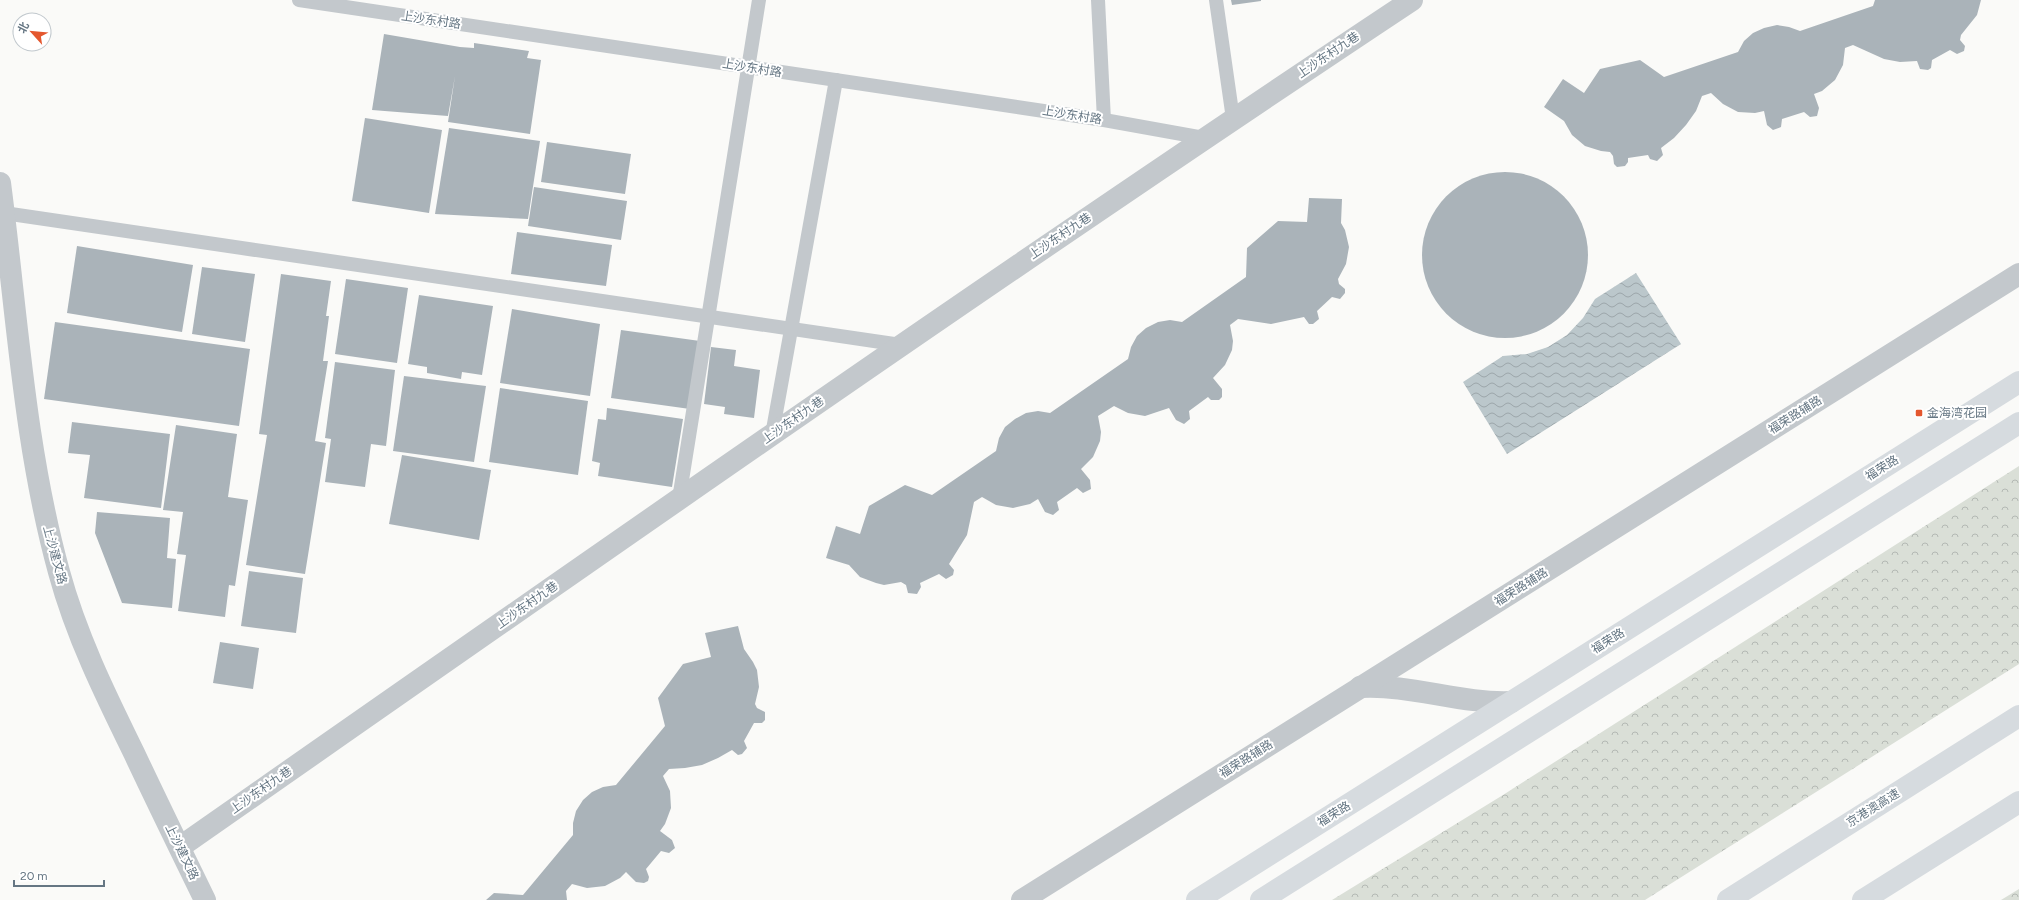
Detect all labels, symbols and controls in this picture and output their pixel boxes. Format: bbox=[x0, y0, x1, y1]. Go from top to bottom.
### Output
street label: 上沙东村路 bbox=[400, 9, 462, 31]
north arrow bbox=[12, 12, 52, 52]
text: 北 bbox=[15, 20, 32, 36]
street label: 上沙东村九巷 bbox=[1294, 29, 1362, 81]
street label: 上沙东村路 bbox=[721, 56, 783, 80]
street label: 上沙东村路 bbox=[1041, 103, 1103, 127]
street label: 上沙东村九巷 bbox=[1026, 210, 1094, 262]
street label: 福荣路辅路 bbox=[1766, 393, 1824, 437]
street label: 上沙东村九巷 bbox=[759, 394, 827, 446]
place label: 金海湾花园 bbox=[1927, 406, 1987, 420]
marker: 金海湾花园 bbox=[1914, 408, 1924, 418]
street label: 福荣路 bbox=[1863, 453, 1901, 483]
street label: 上沙建文路 bbox=[40, 524, 70, 586]
street label: 福荣路辅路 bbox=[1492, 565, 1550, 609]
street label: 上沙东村九巷 bbox=[493, 579, 561, 631]
street label: 福荣路 bbox=[1589, 626, 1627, 656]
street label: 福荣路辅路 bbox=[1217, 737, 1275, 781]
street label: 上沙东村九巷 bbox=[227, 764, 295, 816]
street label: 京港澳高速 bbox=[1844, 786, 1902, 830]
street label: 福荣路 bbox=[1315, 799, 1353, 829]
street label: 上沙建文路 bbox=[163, 822, 201, 882]
scale bar bbox=[14, 862, 104, 888]
text: 20 m bbox=[20, 869, 48, 883]

